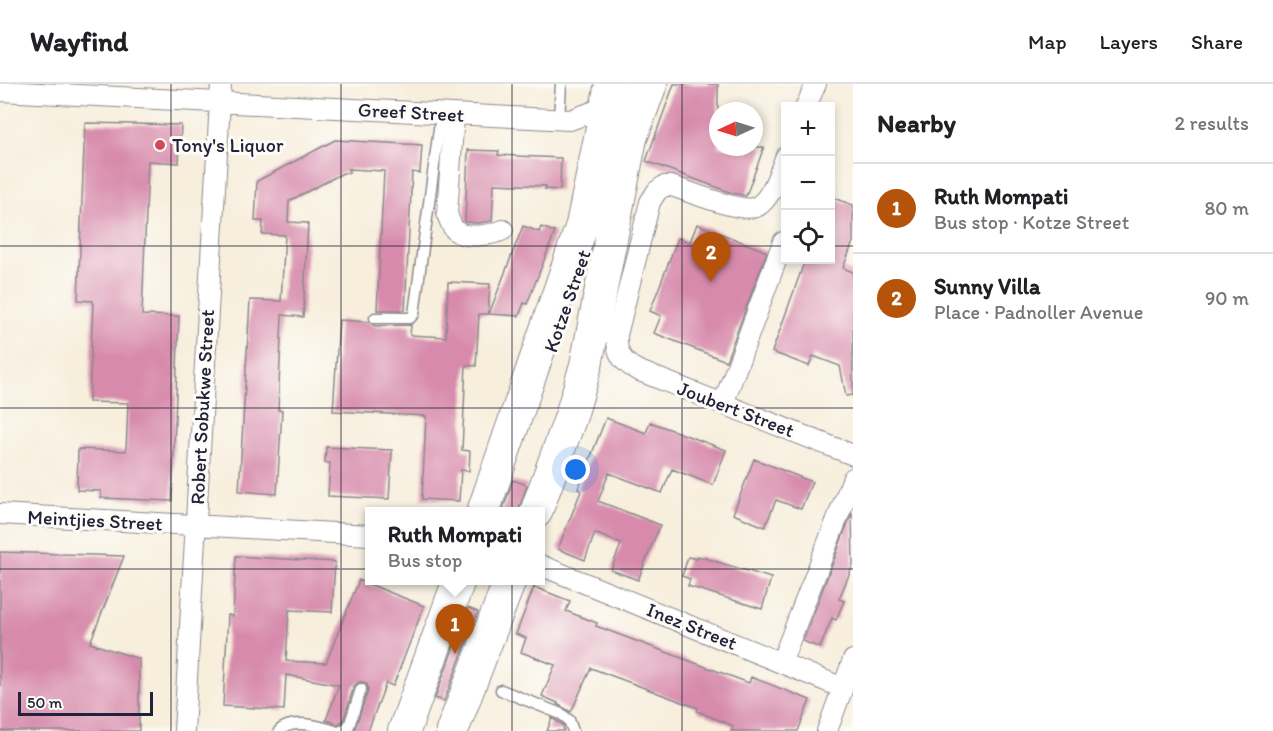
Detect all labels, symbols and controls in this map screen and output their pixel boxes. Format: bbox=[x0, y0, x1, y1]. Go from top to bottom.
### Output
text: Wayfind bbox=[30, 24, 128, 58]
text: Map bbox=[1028, 29, 1067, 54]
text: Layers bbox=[1100, 29, 1158, 54]
text: Share bbox=[1191, 29, 1243, 54]
street label: Greef Street bbox=[357, 97, 465, 127]
north arrow bbox=[709, 102, 763, 156]
map controls bbox=[781, 102, 835, 264]
button: + bbox=[781, 102, 835, 156]
text: Nearby bbox=[877, 107, 956, 139]
text: 2 results bbox=[1175, 111, 1249, 135]
place label: Tony's Liquor bbox=[172, 133, 284, 157]
marker: Tony's Liquor bbox=[153, 138, 167, 152]
button: − bbox=[781, 156, 835, 210]
text: Ruth Mompati bbox=[934, 183, 1068, 210]
text: 1 bbox=[892, 196, 901, 220]
text: 80 m bbox=[1204, 196, 1249, 220]
button: locate bbox=[781, 210, 835, 264]
text: Bus stop · Kotze Street bbox=[934, 210, 1129, 234]
pin: 2 bbox=[692, 232, 730, 282]
street label: Kotze Street bbox=[538, 246, 596, 355]
text: Sunny Villa bbox=[934, 273, 1041, 300]
text: 2 bbox=[891, 286, 902, 310]
text: 90 m bbox=[1205, 286, 1249, 310]
text: Place · Padnoller Avenue bbox=[934, 300, 1143, 324]
street label: Robert Sobukwe Street bbox=[185, 309, 219, 505]
street label: Joubert Street bbox=[674, 376, 798, 442]
your location bbox=[561, 455, 590, 484]
street label: Meintjies Street bbox=[27, 504, 163, 536]
popup bbox=[365, 507, 545, 585]
text: Ruth Mompati bbox=[388, 521, 522, 548]
text: Bus stop bbox=[388, 548, 462, 572]
street label: Inez Street bbox=[643, 597, 741, 655]
pin: 1 bbox=[436, 604, 474, 654]
scale bar bbox=[18, 689, 153, 716]
text: 50 m bbox=[27, 693, 62, 712]

